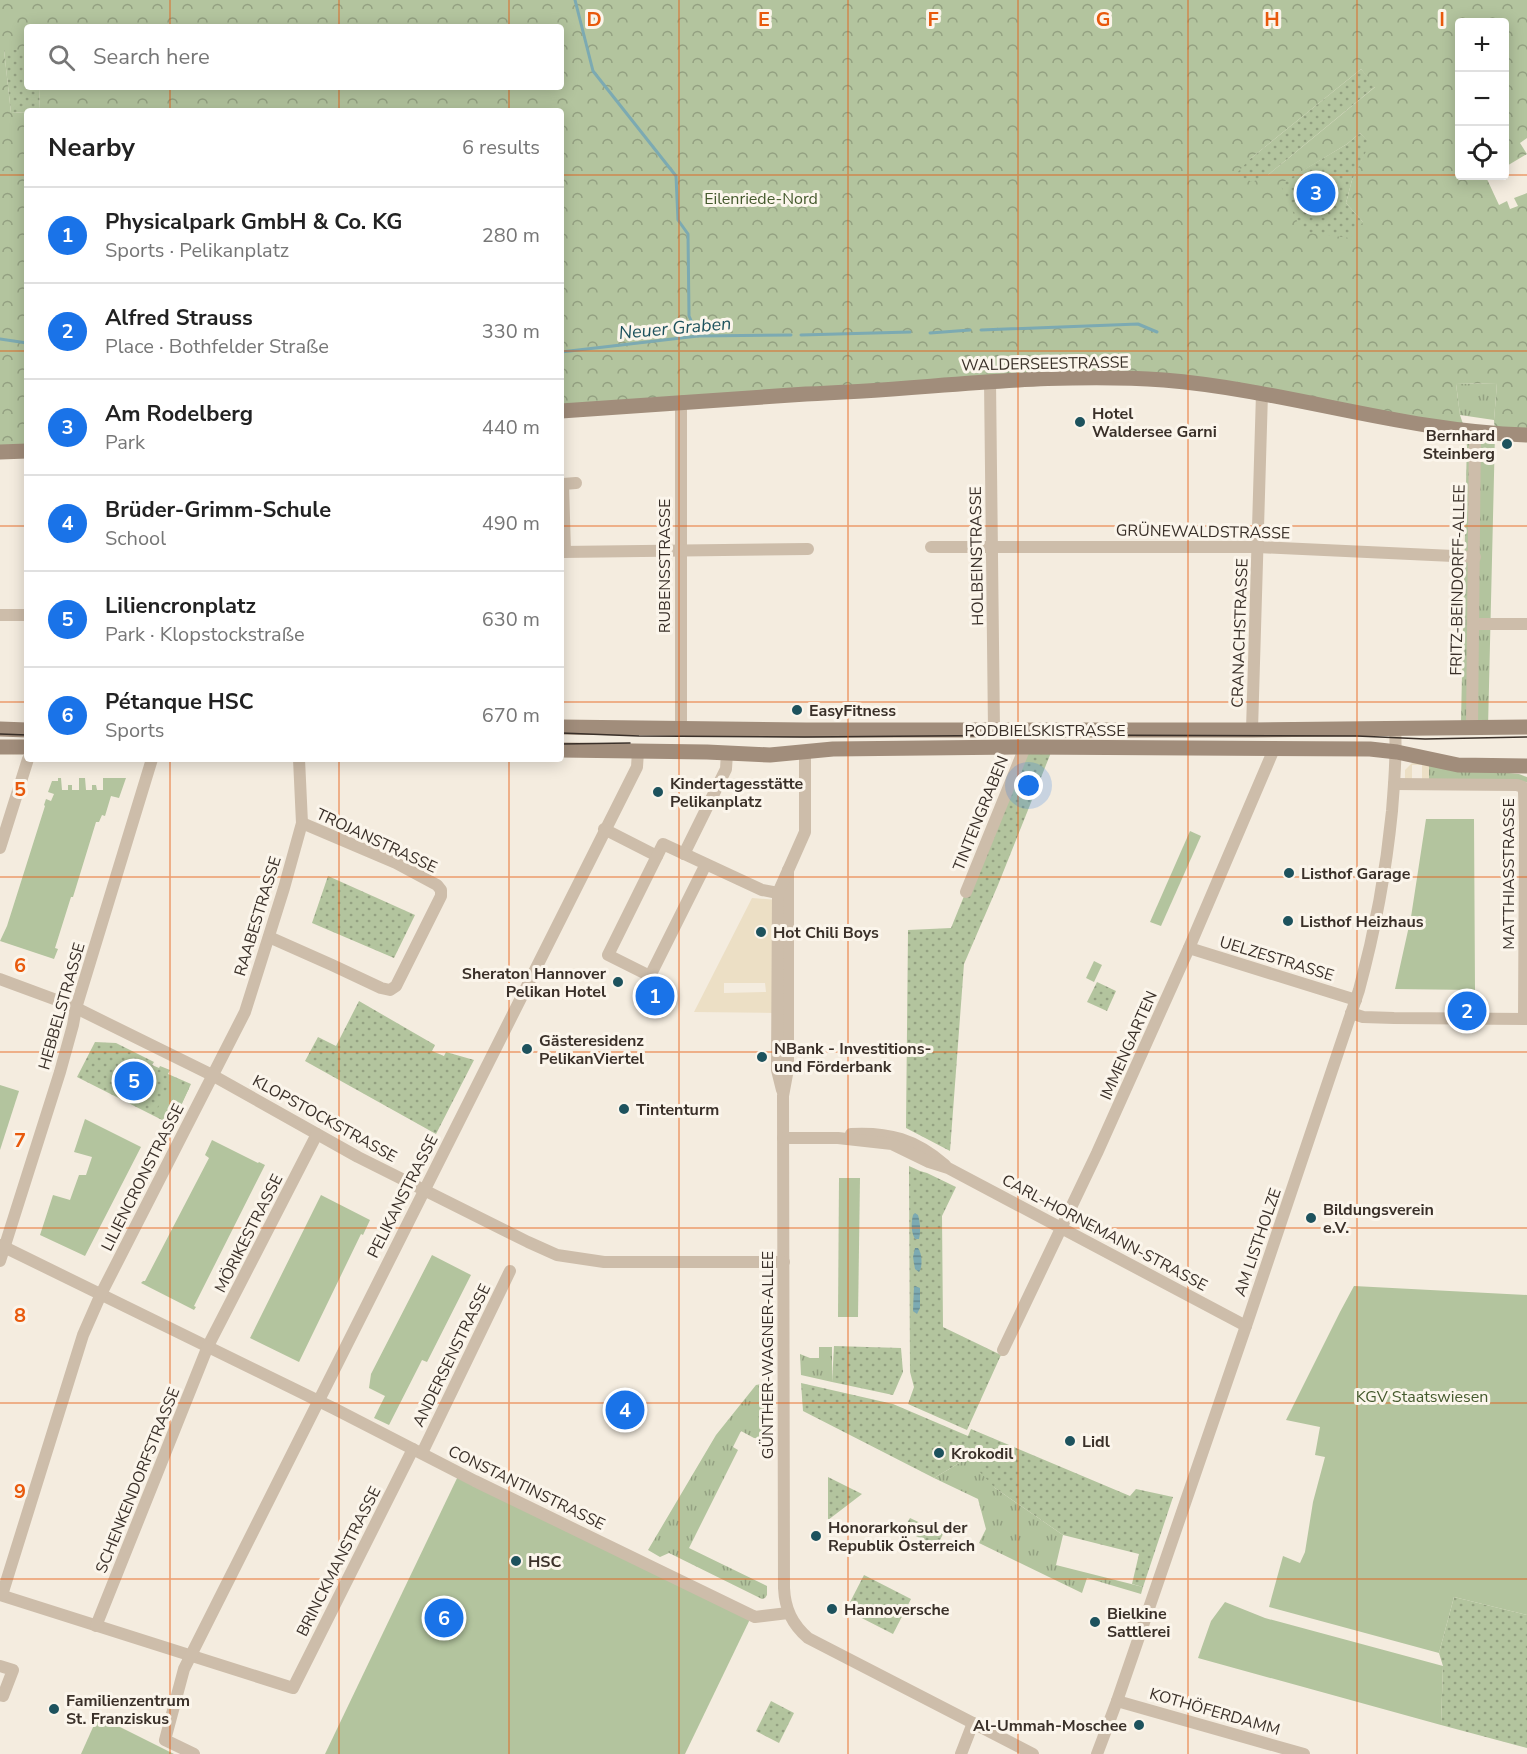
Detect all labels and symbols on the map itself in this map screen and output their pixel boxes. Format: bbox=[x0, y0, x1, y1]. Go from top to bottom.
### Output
text: D bbox=[586, 6, 602, 33]
text: E bbox=[758, 6, 770, 33]
text: F bbox=[927, 6, 939, 33]
text: G bbox=[1096, 6, 1110, 33]
text: H bbox=[1264, 6, 1280, 33]
text: I bbox=[1439, 6, 1445, 33]
pin: 3 bbox=[1296, 170, 1336, 216]
park label: Eilenriede-Nord bbox=[704, 188, 818, 210]
water label: Neuer Graben bbox=[618, 311, 732, 345]
street label: WALDERSEESTRASSE bbox=[961, 352, 1129, 376]
place label: Hotel Waldersee Garni bbox=[1092, 403, 1217, 443]
marker: Hotel Waldersee Garni bbox=[1073, 415, 1087, 429]
place label: Bernhard Steinberg bbox=[1423, 425, 1495, 465]
marker: Bernhard Steinberg bbox=[1500, 437, 1514, 451]
street label: FRITZ-BEINDORFF-ALLEE bbox=[1445, 484, 1471, 676]
street label: HOLBEINSTRASSE bbox=[965, 486, 989, 626]
street label: RUBENSSTRASSE bbox=[654, 499, 676, 633]
street label: GRÜNEWALDSTRASSE bbox=[1116, 519, 1290, 545]
street label: CRANACHSTRASSE bbox=[1226, 558, 1254, 708]
place label: EasyFitness bbox=[809, 700, 896, 722]
marker: EasyFitness bbox=[790, 703, 804, 717]
street label: PODBIELSKISTRASSE bbox=[964, 720, 1126, 742]
street label: TINTENGRABEN bbox=[948, 753, 1014, 874]
your location bbox=[1014, 771, 1043, 800]
place label: Kindertagesstätte Pelikanplatz bbox=[670, 773, 803, 813]
text: 5 bbox=[14, 776, 26, 803]
marker: Kindertagesstätte Pelikanplatz bbox=[651, 785, 665, 799]
street label: MATTHIASSTRASSE bbox=[1498, 798, 1520, 950]
street label: TROJANSTRASSE bbox=[313, 803, 441, 879]
street label: RAABESTRASSE bbox=[229, 854, 287, 979]
place label: Listhof Garage bbox=[1301, 863, 1411, 885]
marker: Listhof Garage bbox=[1282, 866, 1296, 880]
place label: Listhof Heizhaus bbox=[1300, 911, 1424, 933]
marker: Listhof Heizhaus bbox=[1281, 914, 1295, 928]
place label: Hot Chili Boys bbox=[773, 922, 879, 944]
marker: Hot Chili Boys bbox=[754, 925, 768, 939]
street label: UELZESTRASSE bbox=[1217, 931, 1337, 987]
street label: HEBBELSTRASSE bbox=[33, 940, 91, 1072]
text: 6 bbox=[14, 952, 26, 979]
place label: Sheraton Hannover Pelikan Hotel bbox=[462, 963, 607, 1003]
pin: 1 bbox=[636, 974, 674, 1018]
marker: Sheraton Hannover Pelikan Hotel bbox=[611, 975, 625, 989]
street label: IMMENGARTEN bbox=[1095, 987, 1163, 1103]
pin: 2 bbox=[1448, 988, 1486, 1034]
place label: Gästeresidenz PelikanViertel bbox=[539, 1030, 644, 1070]
place label: NBank - Investitions- und Förderbank bbox=[774, 1038, 931, 1078]
marker: Gästeresidenz PelikanViertel bbox=[520, 1042, 534, 1056]
marker: NBank - Investitions- und Förderbank bbox=[755, 1050, 769, 1064]
pin: 5 bbox=[114, 1058, 154, 1104]
street label: KLOPSTOCKSTRASSE bbox=[248, 1070, 401, 1168]
place label: Tintenturm bbox=[636, 1099, 719, 1121]
street label: LILIENCRONSTRASSE bbox=[96, 1100, 190, 1255]
marker: Tintenturm bbox=[617, 1102, 631, 1116]
text: 7 bbox=[14, 1127, 26, 1154]
street label: PELIKANSTRASSE bbox=[362, 1131, 443, 1262]
street label: CARL-HORNEMANN-STRASSE bbox=[998, 1169, 1211, 1297]
street label: MÖRIKESTRASSE bbox=[210, 1170, 288, 1296]
street label: AM LISTHOLZE bbox=[1229, 1185, 1287, 1300]
place label: Bildungsverein e.V. bbox=[1323, 1199, 1434, 1239]
marker: Bildungsverein e.V. bbox=[1304, 1211, 1318, 1225]
street label: GÜNTHER-WAGNER-ALLEE bbox=[757, 1251, 779, 1459]
street label: ANDERSENSTRASSE bbox=[408, 1280, 496, 1431]
text: 8 bbox=[14, 1302, 26, 1329]
street label: SCHENKENDORFSTRASSE bbox=[91, 1384, 185, 1577]
park label: KGV Staatswiesen bbox=[1356, 1386, 1488, 1408]
pin: 4 bbox=[606, 1388, 644, 1432]
place label: Lidl bbox=[1082, 1431, 1110, 1453]
marker: Lidl bbox=[1063, 1434, 1077, 1448]
street label: CONSTANTINSTRASSE bbox=[444, 1440, 609, 1535]
place label: Krokodil bbox=[951, 1443, 1013, 1465]
marker: Krokodil bbox=[932, 1446, 946, 1460]
text: 9 bbox=[14, 1478, 26, 1505]
street label: BRINCKMANSTRASSE bbox=[291, 1483, 386, 1640]
place label: Honorarkonsul der Republik Österreich bbox=[828, 1517, 975, 1557]
marker: Honorarkonsul der Republik Österreich bbox=[809, 1529, 823, 1543]
place label: HSC bbox=[528, 1551, 561, 1573]
marker: HSC bbox=[509, 1554, 523, 1568]
pin: 6 bbox=[424, 1596, 464, 1640]
place label: Hannoversche bbox=[844, 1599, 950, 1621]
marker: Hannoversche bbox=[825, 1602, 839, 1616]
place label: Bielkine Sattlerei bbox=[1107, 1603, 1170, 1643]
marker: Bielkine Sattlerei bbox=[1088, 1615, 1102, 1629]
street label: KOTHÖFERDAMM bbox=[1147, 1683, 1282, 1741]
place label: Familienzentrum St. Franziskus bbox=[66, 1690, 190, 1730]
marker: Familienzentrum St. Franziskus bbox=[47, 1702, 61, 1716]
place label: Al-Ummah-Moschee bbox=[973, 1715, 1127, 1737]
marker: Al-Ummah-Moschee bbox=[1132, 1718, 1146, 1732]

